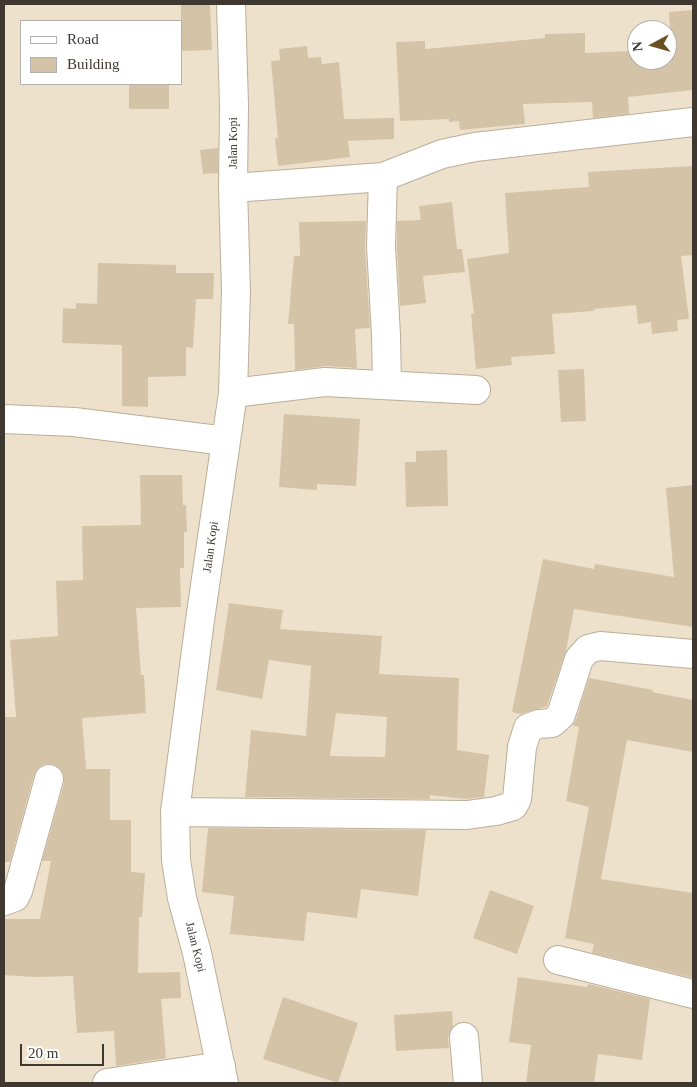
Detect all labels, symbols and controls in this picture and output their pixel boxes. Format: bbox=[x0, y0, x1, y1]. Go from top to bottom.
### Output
legend bbox=[20, 20, 182, 85]
north arrow bbox=[627, 20, 677, 70]
text: Road bbox=[67, 31, 99, 47]
text: N bbox=[630, 41, 646, 52]
text: Building bbox=[67, 56, 120, 72]
street label: Jalan Kopi bbox=[227, 117, 241, 169]
street label: Jalan Kopi bbox=[200, 520, 222, 574]
street label: Jalan Kopi bbox=[182, 920, 208, 974]
scale bar bbox=[22, 1034, 106, 1066]
text: 20 m bbox=[28, 1045, 58, 1061]

